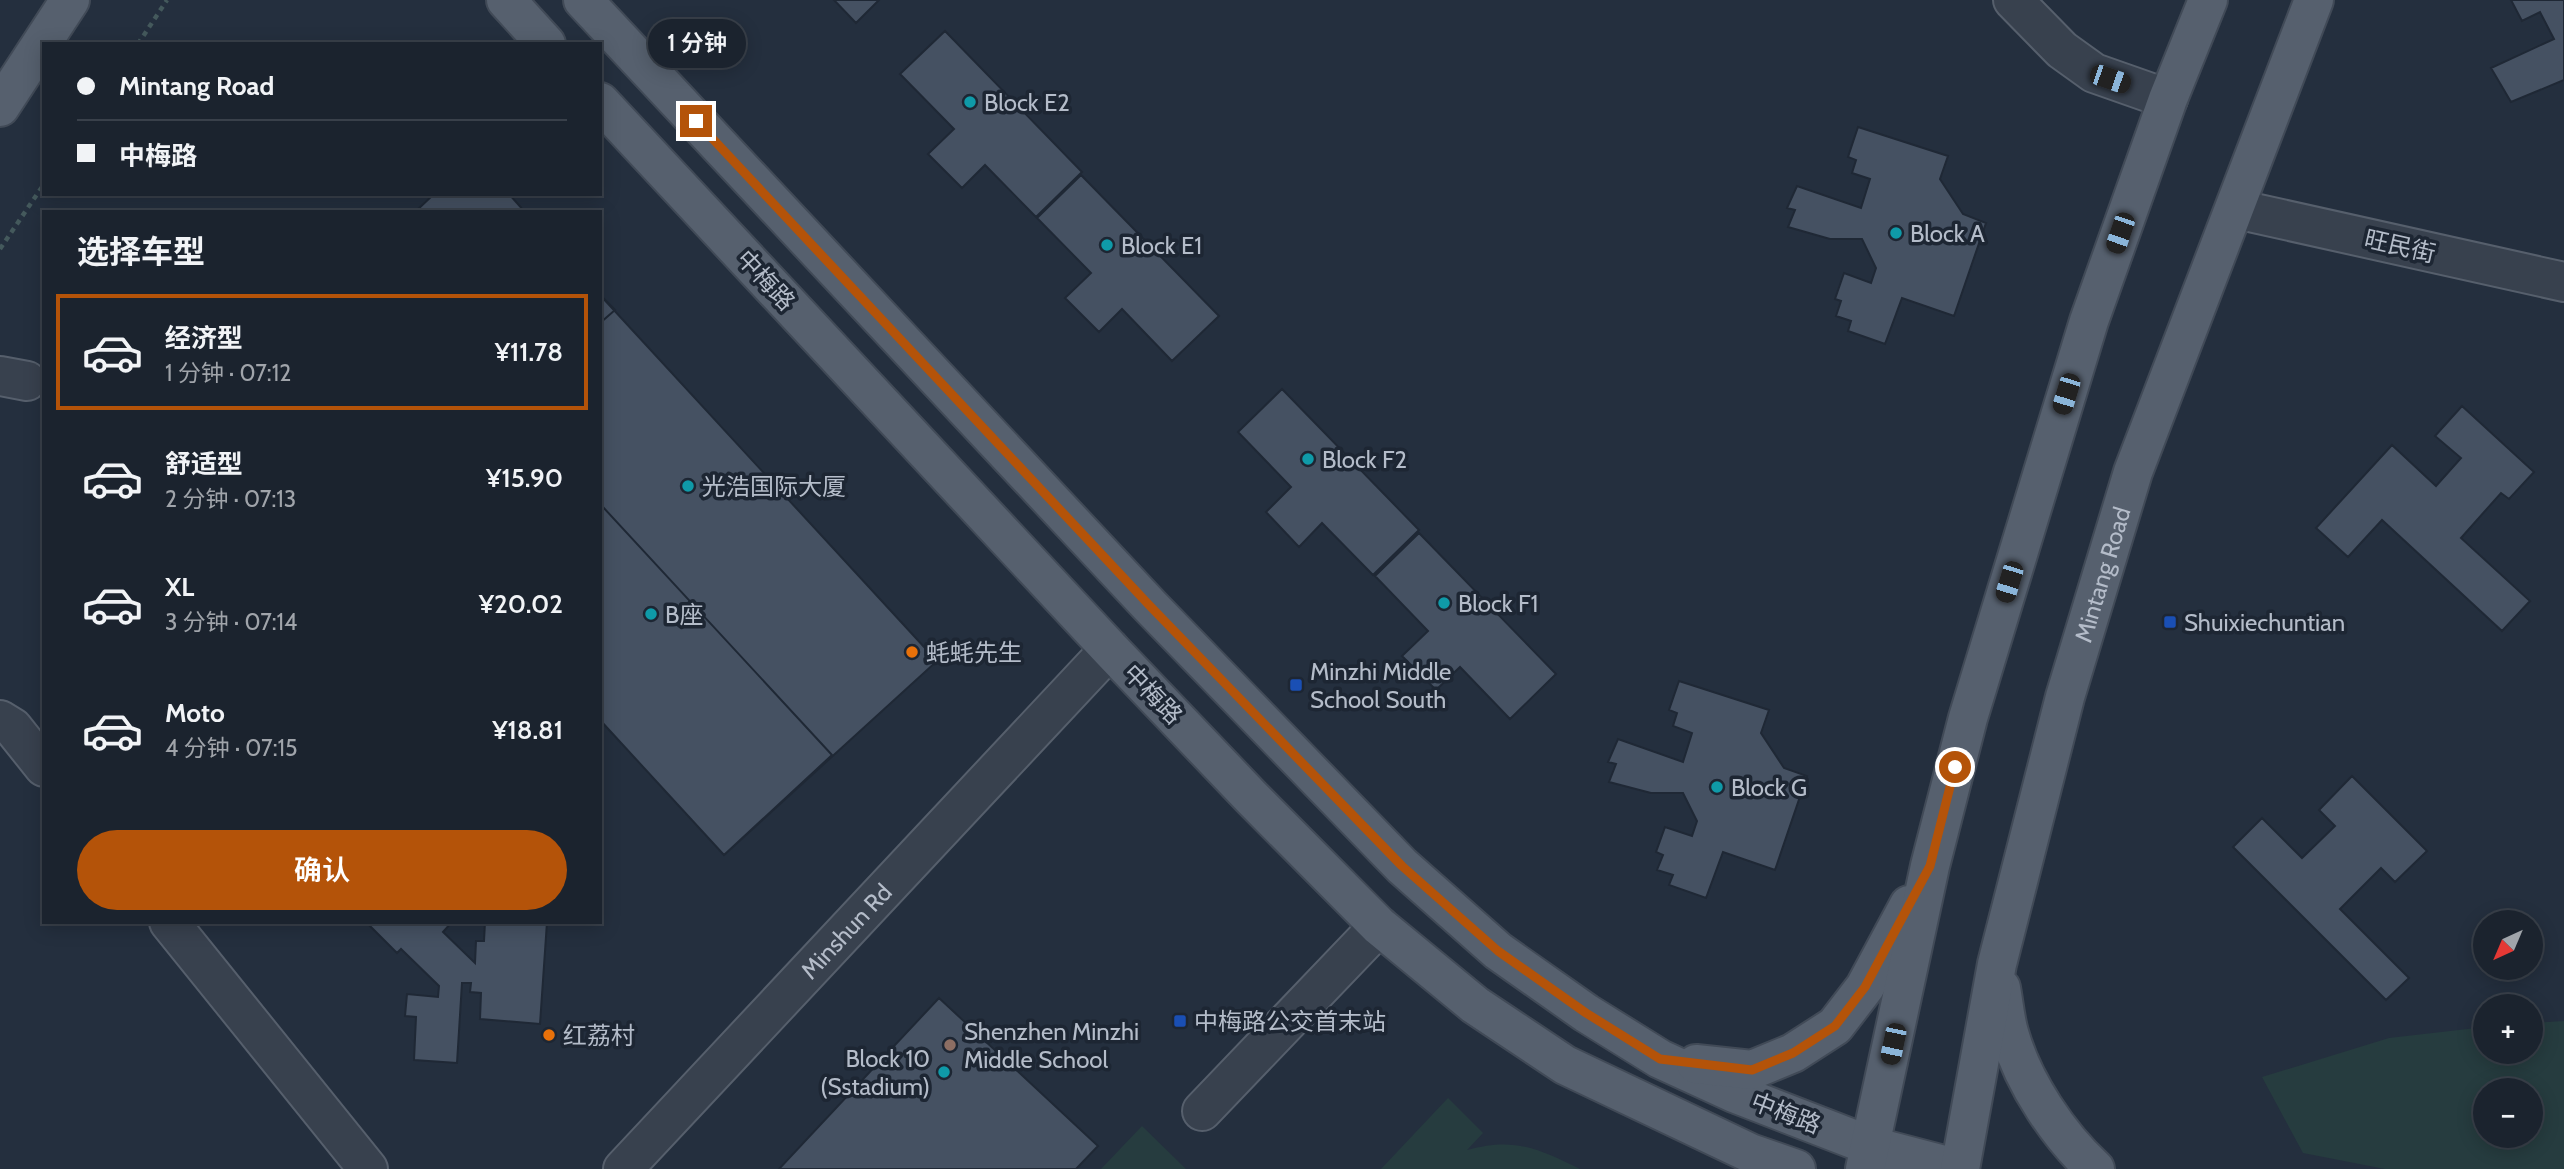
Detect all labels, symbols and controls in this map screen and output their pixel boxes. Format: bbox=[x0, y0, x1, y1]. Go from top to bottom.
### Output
callout: 1 分钟 bbox=[647, 19, 745, 68]
text: 1 分钟 bbox=[667, 29, 727, 57]
car bbox=[2087, 62, 2134, 96]
text: Mintang Road bbox=[119, 70, 274, 102]
place label: Block E2 bbox=[984, 88, 1070, 117]
marker: Block E2 bbox=[962, 94, 978, 110]
route end bbox=[680, 105, 712, 137]
text: 中梅路 bbox=[119, 140, 197, 172]
car bbox=[2104, 210, 2137, 256]
place label: Block A bbox=[1910, 219, 1985, 248]
street label: 旺民街 bbox=[2362, 224, 2438, 268]
marker: Block A bbox=[1888, 225, 1904, 241]
place label: Block E1 bbox=[1121, 231, 1202, 260]
text: 选择车型 bbox=[77, 232, 205, 271]
marker: Block E1 bbox=[1099, 237, 1115, 253]
street label: 中梅路 bbox=[731, 244, 801, 316]
icon: car bbox=[81, 321, 144, 384]
text: 经济型 bbox=[165, 322, 243, 354]
text: ¥11.78 bbox=[495, 336, 563, 368]
text: 1 分钟 · 07:12 bbox=[165, 359, 291, 387]
car bbox=[2050, 371, 2083, 417]
place label: Block F2 bbox=[1322, 445, 1407, 474]
icon: car bbox=[81, 447, 144, 510]
text: 舒适型 bbox=[165, 448, 243, 480]
marker: Block F2 bbox=[1300, 451, 1316, 467]
text: ¥15.90 bbox=[486, 462, 563, 494]
place label: 光浩国际大厦 bbox=[702, 472, 846, 501]
marker: 光浩国际大厦 bbox=[680, 478, 696, 494]
text: 2 分钟 · 07:13 bbox=[165, 485, 296, 513]
street label: Mintang Road bbox=[2068, 503, 2136, 646]
car bbox=[1993, 559, 2026, 605]
text: XL bbox=[165, 571, 194, 603]
icon: car bbox=[81, 573, 144, 636]
text: ¥20.02 bbox=[479, 588, 563, 620]
place label: Block F1 bbox=[1458, 589, 1538, 618]
marker: Block F1 bbox=[1436, 595, 1452, 611]
place label: B座 bbox=[665, 600, 703, 629]
marker: B座 bbox=[643, 606, 659, 622]
text: 3 分钟 · 07:14 bbox=[165, 608, 297, 636]
place label: Shuixiechuntian bbox=[2184, 608, 2345, 637]
marker: Shuixiechuntian bbox=[2162, 614, 2178, 630]
place label: 蚝蚝先生 bbox=[926, 638, 1022, 667]
marker: 蚝蚝先生 bbox=[904, 644, 920, 660]
place label: Minzhi Middle School South bbox=[1310, 657, 1451, 714]
street label: 中梅路 bbox=[1118, 658, 1188, 730]
marker: Minzhi Middle School South bbox=[1288, 677, 1304, 693]
text: Moto bbox=[165, 697, 225, 729]
icon: car bbox=[81, 699, 144, 762]
text: ¥18.81 bbox=[492, 714, 563, 746]
text: 4 分钟 · 07:15 bbox=[165, 734, 297, 762]
route start bbox=[1939, 751, 1971, 783]
place label: Block G bbox=[1731, 773, 1807, 802]
marker: Block G bbox=[1709, 779, 1725, 795]
button: 确认 bbox=[77, 830, 567, 910]
street label: Minshun Rd bbox=[794, 878, 897, 985]
north arrow bbox=[2473, 910, 2543, 980]
map controls bbox=[2473, 910, 2543, 1148]
button: + bbox=[2473, 994, 2543, 1064]
place label: 中梅路公交首末站 bbox=[1194, 1007, 1386, 1036]
marker: 中梅路公交首末站 bbox=[1172, 1013, 1188, 1029]
place label: Shenzhen Minzhi Middle School bbox=[964, 1017, 1139, 1074]
place label: 红荔村 bbox=[563, 1021, 635, 1050]
car bbox=[1879, 1021, 1908, 1067]
marker: 红荔村 bbox=[541, 1027, 557, 1043]
marker: Shenzhen Minzhi Middle School bbox=[942, 1037, 958, 1053]
place label: Block 10 (Sstadium) bbox=[820, 1044, 930, 1101]
marker: Block 10 (Sstadium) bbox=[936, 1064, 952, 1080]
button: − bbox=[2473, 1078, 2543, 1148]
street label: 中梅路 bbox=[1747, 1087, 1825, 1139]

